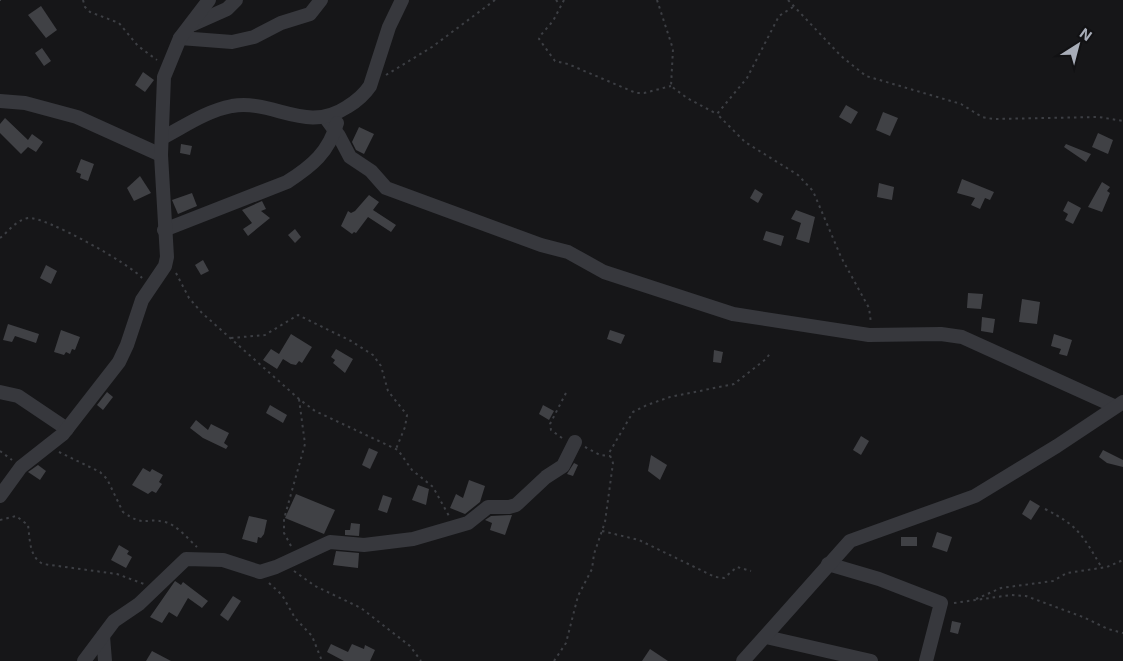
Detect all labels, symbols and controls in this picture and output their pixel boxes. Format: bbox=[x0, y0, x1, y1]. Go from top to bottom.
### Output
north arrow bbox=[1053, 20, 1103, 70]
text: N bbox=[1077, 24, 1095, 44]

